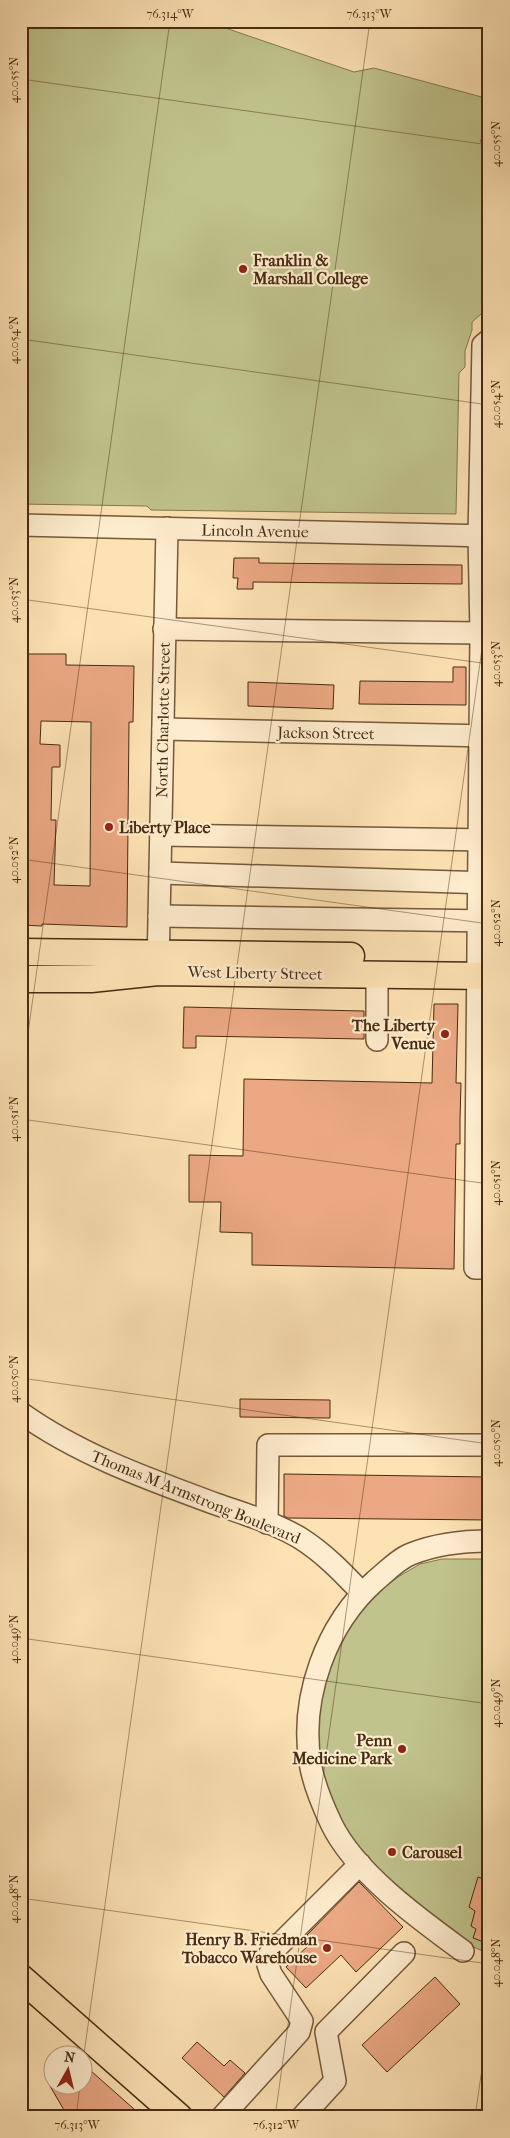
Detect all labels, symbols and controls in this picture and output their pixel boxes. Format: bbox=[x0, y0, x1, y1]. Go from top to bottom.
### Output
text: 76.314°W bbox=[146, 7, 195, 21]
text: 76.313°W bbox=[347, 7, 393, 21]
text: 40.055°N bbox=[7, 57, 21, 103]
text: 40.055°N bbox=[489, 121, 503, 167]
place label: Franklin & Marshall College bbox=[252, 251, 368, 289]
marker: Franklin & Marshall College bbox=[237, 263, 249, 275]
text: 40.054°N bbox=[7, 316, 21, 364]
text: 40.054°N bbox=[489, 380, 503, 428]
street label: Lincoln Avenue bbox=[201, 521, 309, 541]
text: 40.053°N bbox=[7, 577, 21, 623]
text: 40.053°N bbox=[489, 641, 503, 687]
street label: North Charlotte Street bbox=[152, 642, 174, 798]
street label: Jackson Street bbox=[275, 723, 375, 743]
place label: Liberty Place bbox=[119, 818, 211, 838]
marker: Liberty Place bbox=[103, 821, 115, 833]
text: 40.052°N bbox=[7, 836, 21, 884]
text: 40.052°N bbox=[489, 899, 503, 947]
street label: West Liberty Street bbox=[186, 962, 323, 984]
place label: The Liberty Venue bbox=[351, 1016, 436, 1053]
marker: The Liberty Venue bbox=[439, 1028, 451, 1040]
text: 40.051°N bbox=[7, 1096, 21, 1142]
text: 40.051°N bbox=[489, 1160, 503, 1206]
text: 40.050°N bbox=[7, 1355, 21, 1403]
text: 40.050°N bbox=[489, 1419, 503, 1467]
street label: Thomas M Armstrong Boulevard bbox=[88, 1446, 304, 1548]
text: 40.049°N bbox=[7, 1614, 21, 1664]
text: 40.049°N bbox=[489, 1678, 503, 1728]
place label: Penn Medicine Park bbox=[291, 1731, 393, 1768]
marker: Penn Medicine Park bbox=[396, 1743, 408, 1755]
place label: Carousel bbox=[402, 1843, 463, 1862]
marker: Carousel bbox=[386, 1846, 398, 1858]
text: 40.048°N bbox=[7, 1874, 21, 1924]
place label: Henry B. Friedman Tobacco Warehouse bbox=[181, 1930, 318, 1967]
text: 40.048°N bbox=[489, 1938, 503, 1988]
marker: Henry B. Friedman Tobacco Warehouse bbox=[321, 1942, 333, 1954]
north arrow bbox=[42, 2046, 92, 2096]
text: N bbox=[63, 2048, 77, 2067]
text: 76.313°W bbox=[55, 2118, 101, 2132]
text: 76.312°W bbox=[253, 2118, 300, 2132]

